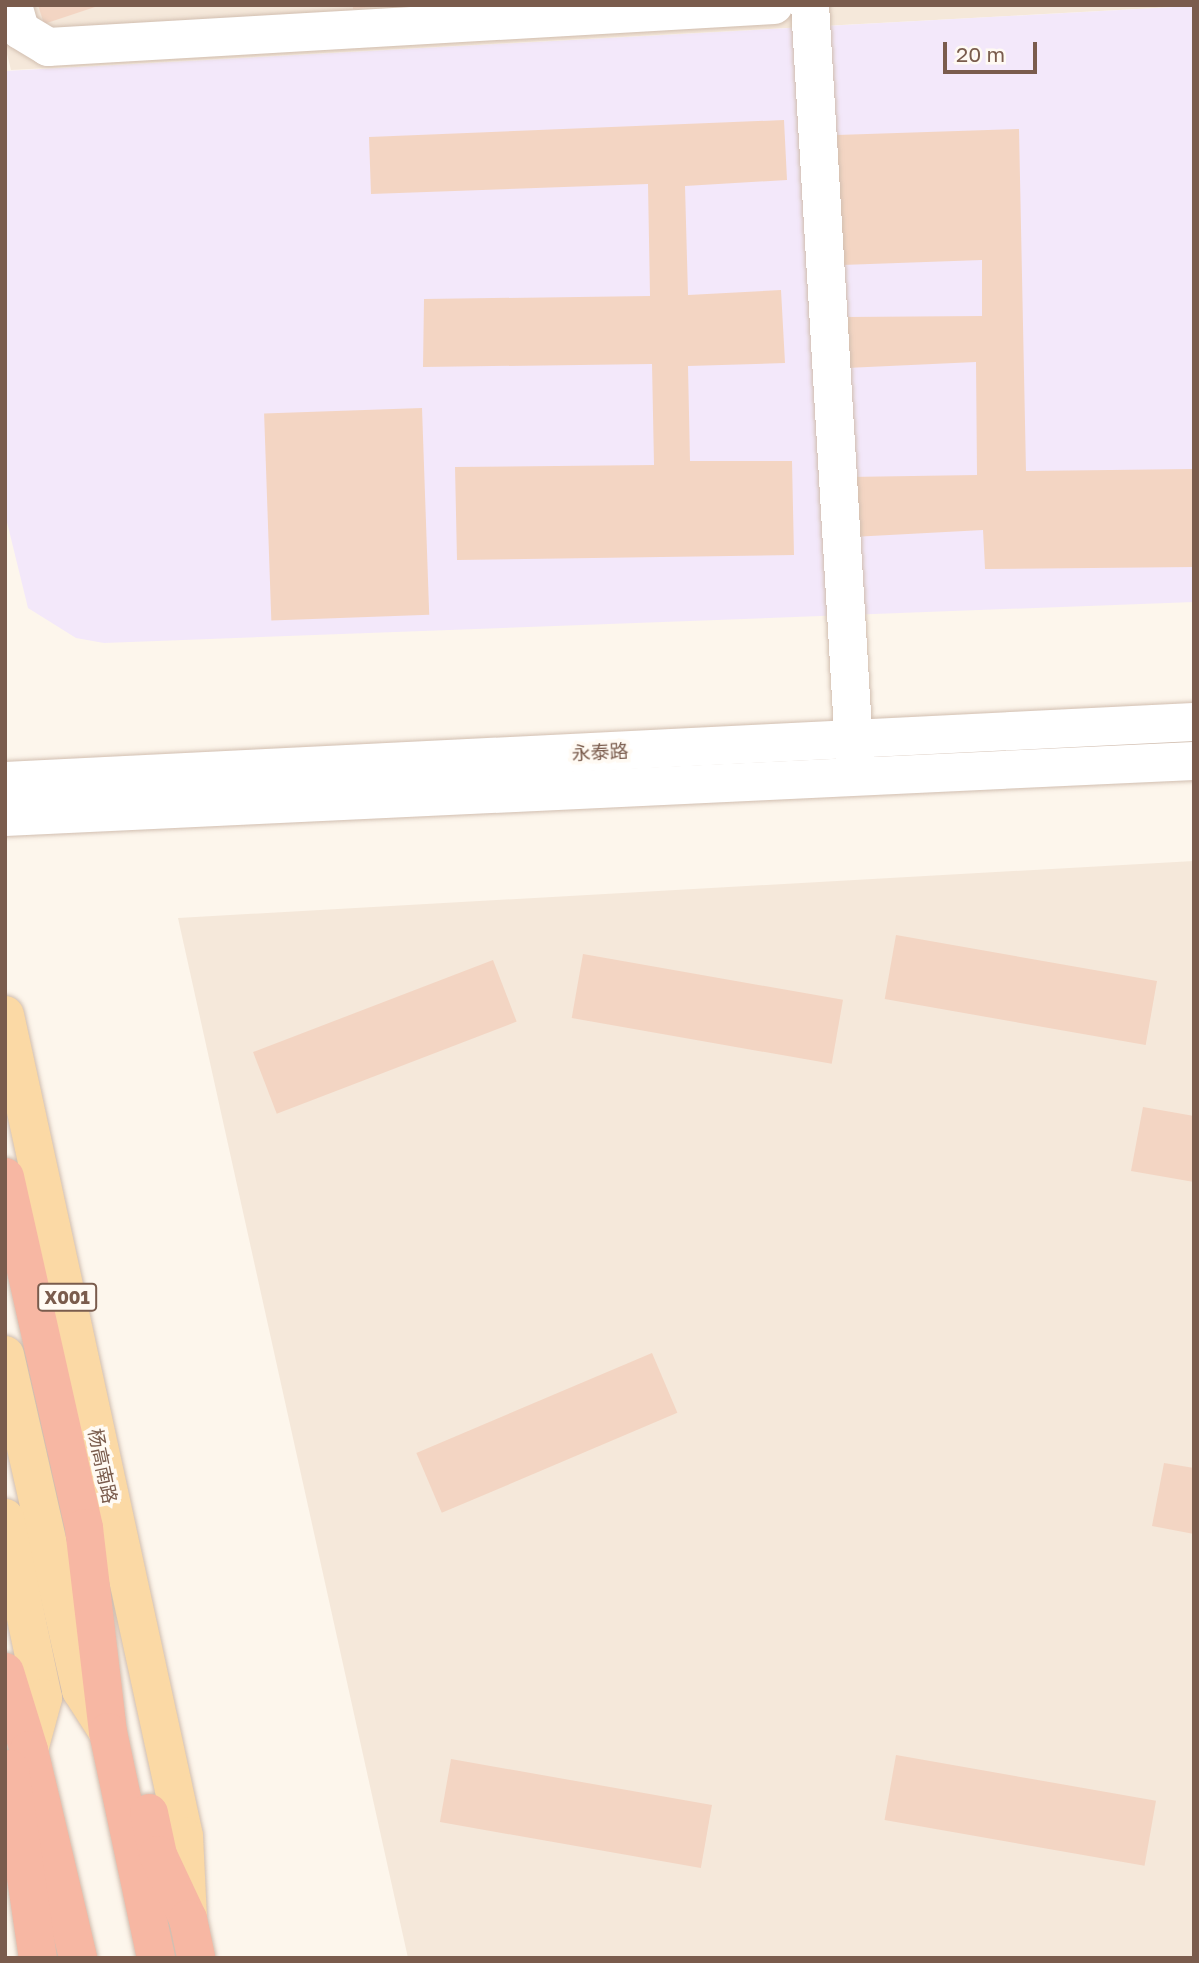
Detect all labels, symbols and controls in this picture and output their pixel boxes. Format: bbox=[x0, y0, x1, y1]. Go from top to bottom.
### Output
scale bar bbox=[947, 28, 1042, 72]
text: 20 m bbox=[956, 41, 1005, 67]
street label: 永泰路 bbox=[571, 739, 629, 765]
road number: X001 bbox=[36, 1282, 98, 1312]
street label: 杨高南路 bbox=[84, 1426, 122, 1506]

